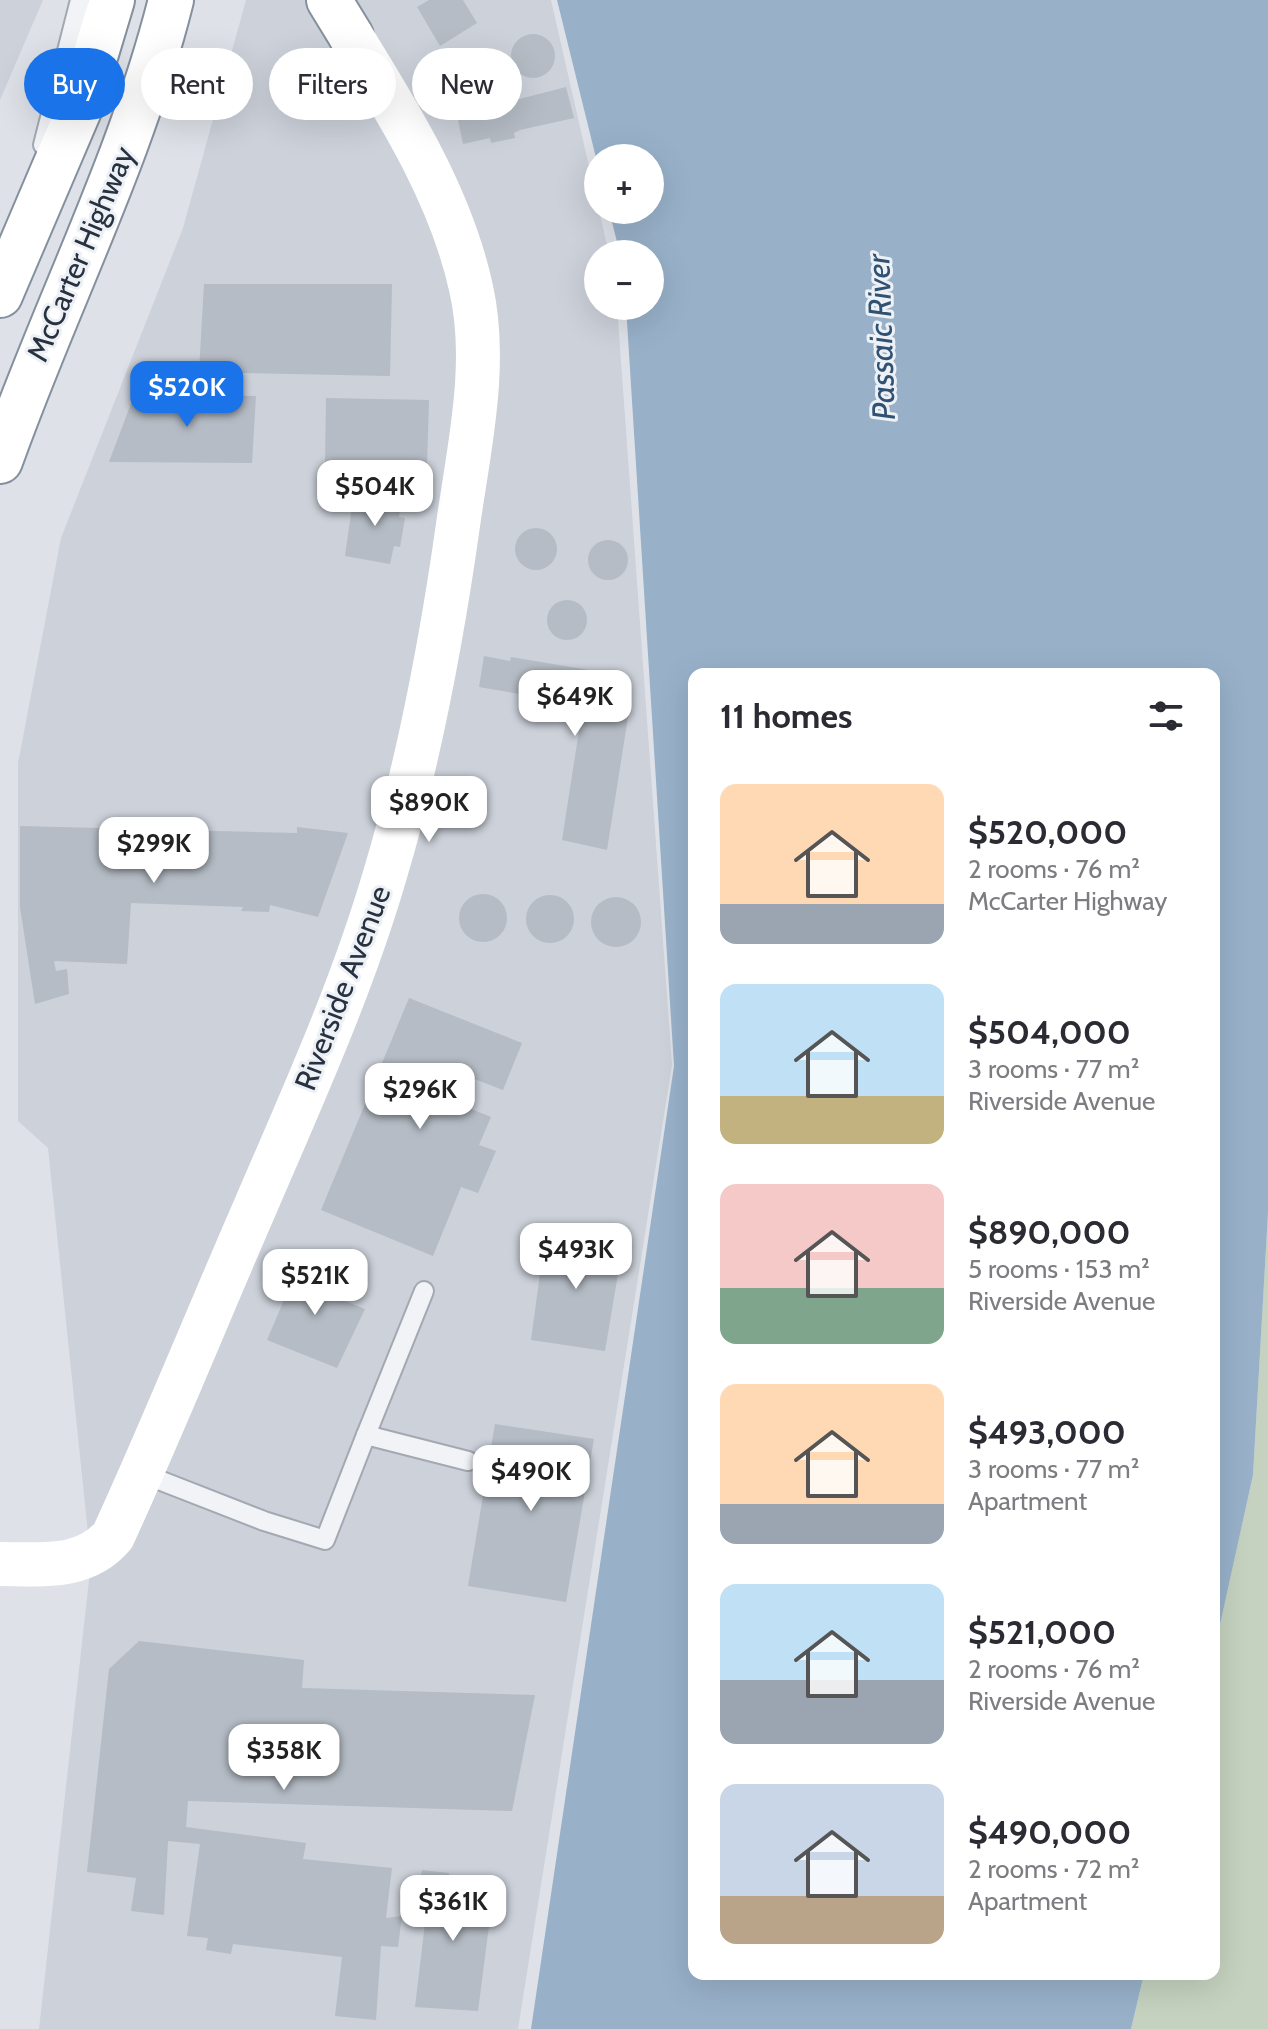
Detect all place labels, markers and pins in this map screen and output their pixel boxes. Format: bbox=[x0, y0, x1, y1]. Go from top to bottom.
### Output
pin: $520K bbox=[131, 361, 243, 429]
pin: $504K bbox=[319, 460, 431, 528]
pin: $649K bbox=[519, 670, 631, 738]
pin: $890K bbox=[373, 776, 485, 844]
pin: $299K bbox=[98, 817, 210, 885]
pin: $296K bbox=[364, 1063, 476, 1131]
pin: $493K bbox=[520, 1223, 632, 1291]
pin: $521K bbox=[259, 1249, 371, 1317]
pin: $490K bbox=[475, 1445, 587, 1513]
pin: $358K bbox=[228, 1724, 340, 1792]
pin: $361K bbox=[397, 1875, 509, 1943]

